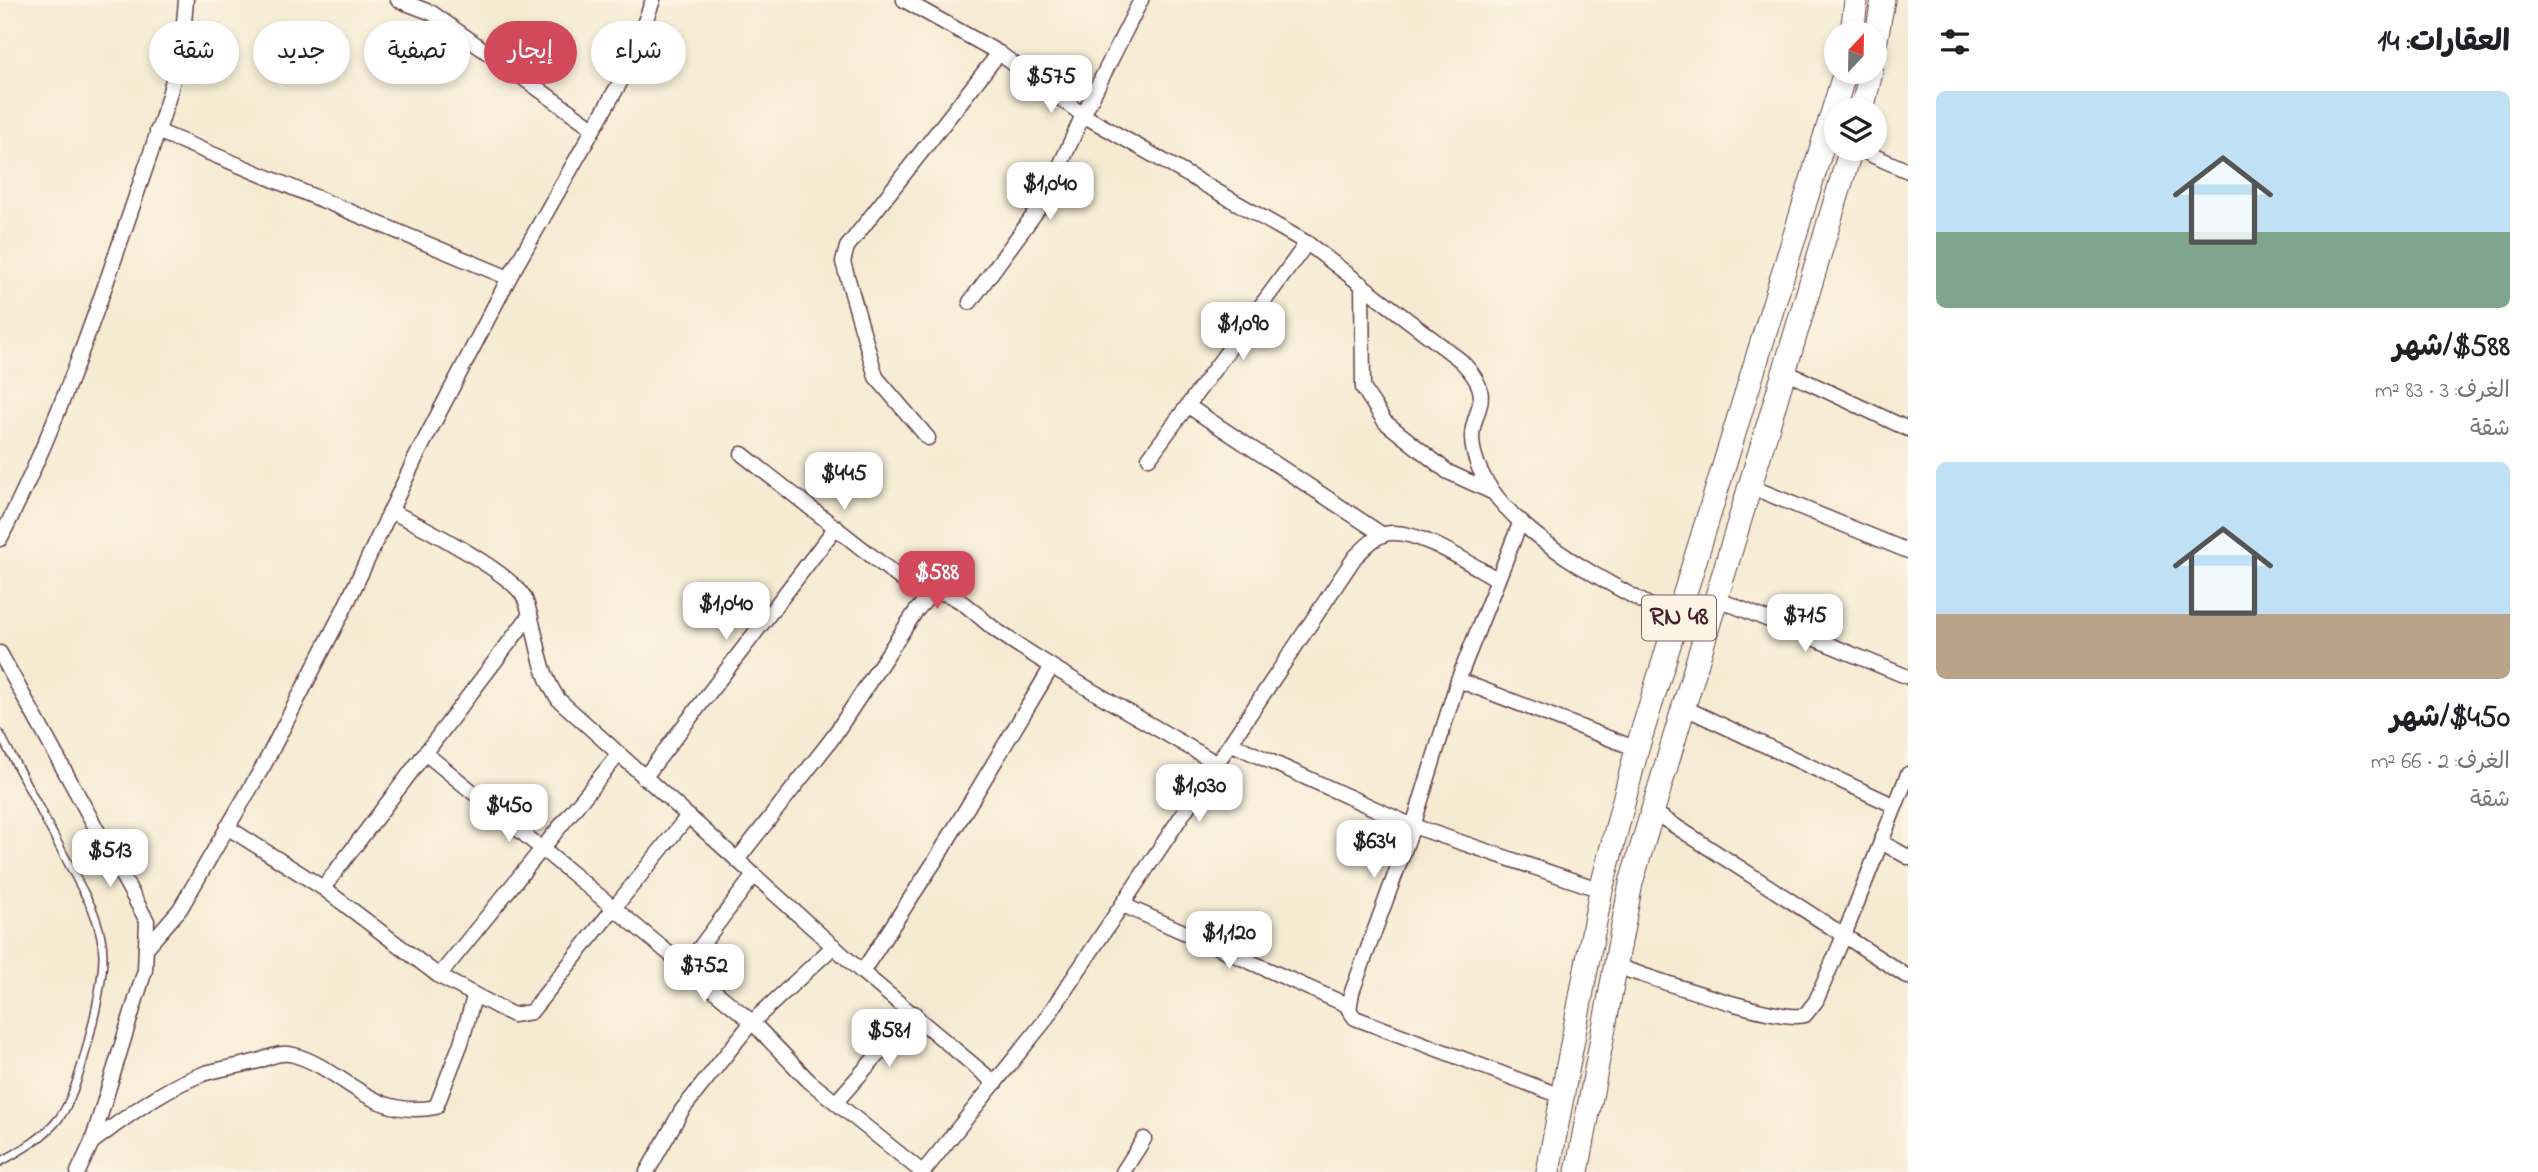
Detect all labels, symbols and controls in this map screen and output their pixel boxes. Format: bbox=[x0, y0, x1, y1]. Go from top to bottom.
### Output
chip: شقة bbox=[149, 21, 239, 84]
chip: جديد bbox=[253, 21, 350, 84]
chip: تصفية bbox=[364, 21, 470, 84]
chip: إيجار bbox=[484, 21, 577, 84]
chip: شراء bbox=[591, 21, 686, 84]
north arrow bbox=[1824, 21, 1886, 84]
map controls bbox=[1824, 21, 1887, 161]
text: العقارات: 14 bbox=[2378, 21, 2510, 65]
icon: filters bbox=[1936, 23, 1974, 61]
pin: $575 bbox=[1010, 55, 1092, 115]
text: $575 bbox=[1026, 61, 1076, 94]
button: layers bbox=[1824, 98, 1887, 161]
icon: home bbox=[2160, 137, 2286, 263]
pin: $1,040 bbox=[993, 162, 1107, 222]
text: $1,040 bbox=[1023, 168, 1077, 201]
pin: $1,090 bbox=[1186, 302, 1300, 362]
text: $1,090 bbox=[1217, 308, 1269, 341]
text: $588/شهر bbox=[2393, 326, 2510, 370]
text: الغرف: 3 · 83 m² bbox=[2375, 375, 2510, 408]
text: شقة bbox=[2470, 413, 2510, 446]
pin: $445 bbox=[803, 452, 885, 512]
text: $445 bbox=[821, 458, 867, 491]
icon: home bbox=[2160, 508, 2286, 634]
pin: $588 bbox=[896, 552, 978, 611]
text: $588 bbox=[915, 557, 959, 590]
pin: $1,040 bbox=[669, 582, 783, 642]
text: $1,040 bbox=[699, 588, 753, 621]
pin: $715 bbox=[1764, 594, 1846, 654]
road number: RN 48 bbox=[1642, 596, 1716, 640]
text: $715 bbox=[1783, 600, 1827, 633]
text: $450/شهر bbox=[2390, 697, 2510, 741]
text: الغرف: 2 · 66 m² bbox=[2371, 746, 2510, 779]
pin: $1,030 bbox=[1142, 764, 1256, 824]
text: $1,030 bbox=[1172, 770, 1226, 803]
pin: $450 bbox=[468, 784, 550, 844]
text: شقة bbox=[2470, 784, 2510, 817]
text: $450 bbox=[486, 790, 532, 823]
pin: $634 bbox=[1333, 820, 1415, 880]
text: $634 bbox=[1352, 826, 1396, 859]
pin: $513 bbox=[69, 830, 151, 889]
text: $513 bbox=[88, 835, 132, 868]
pin: $1,120 bbox=[1172, 912, 1286, 971]
text: $1,120 bbox=[1202, 917, 1256, 950]
pin: $752 bbox=[663, 944, 745, 1004]
text: $752 bbox=[680, 950, 728, 983]
pin: $581 bbox=[848, 1010, 930, 1069]
text: $581 bbox=[867, 1015, 911, 1048]

